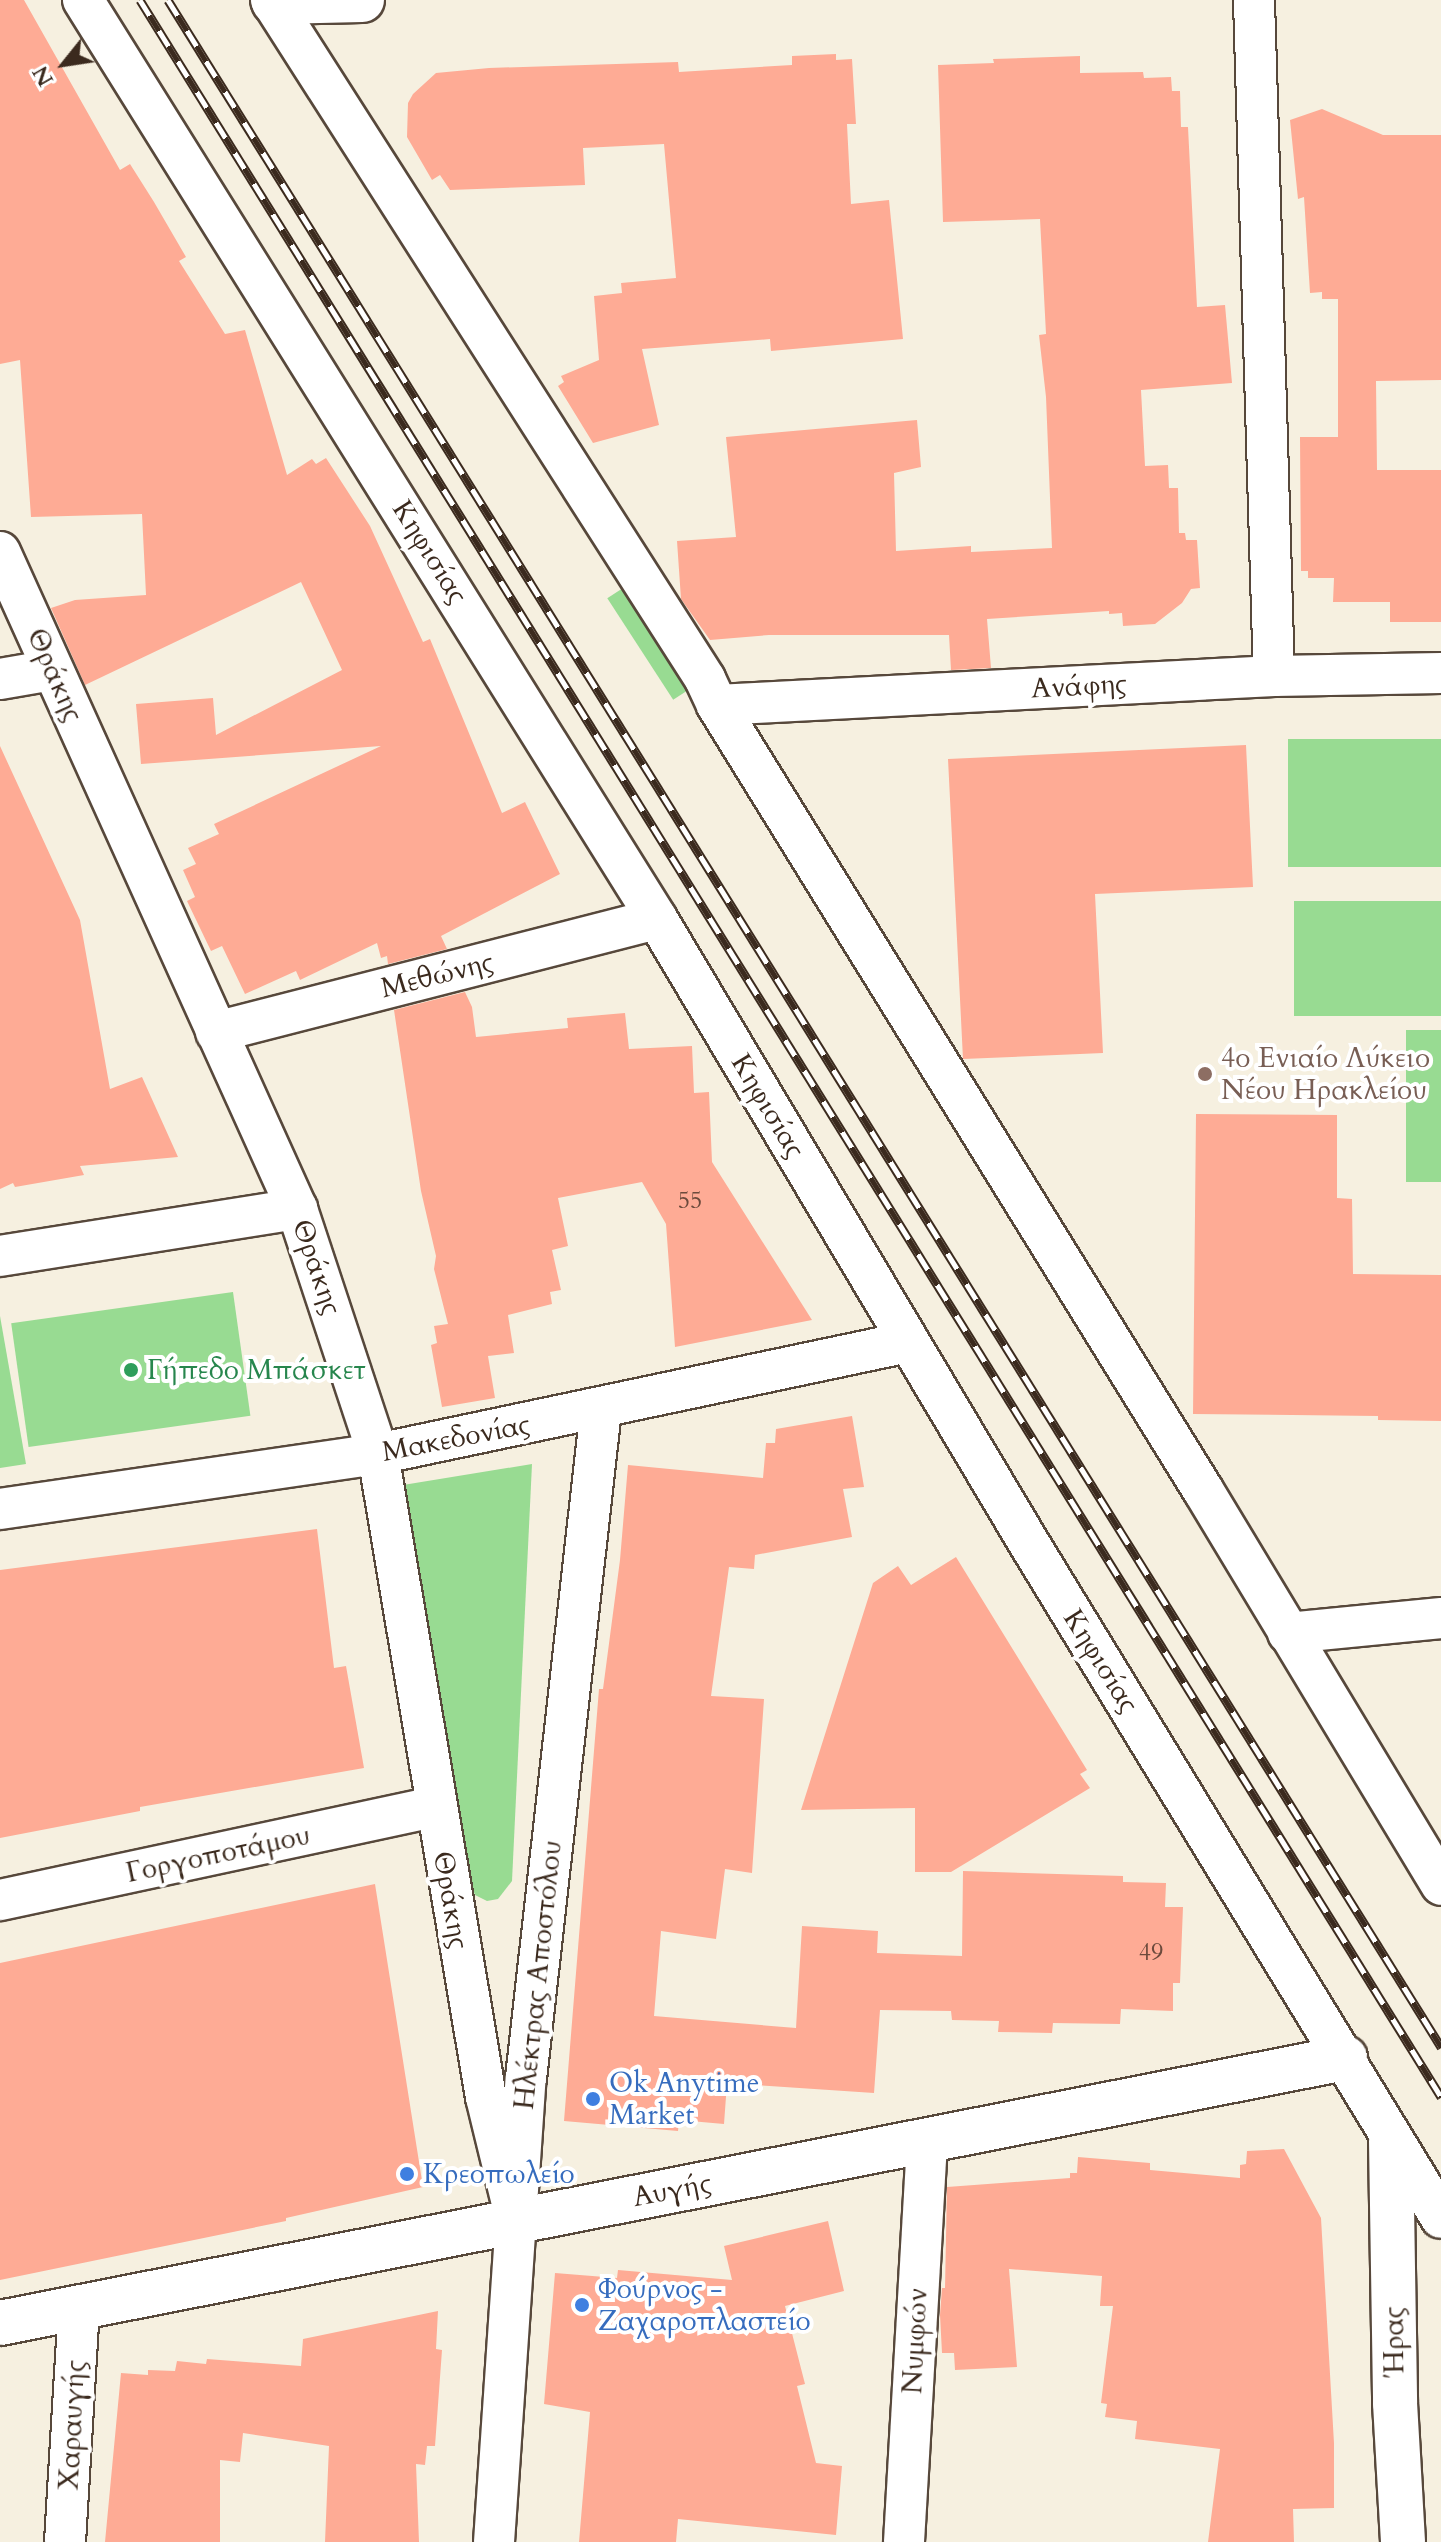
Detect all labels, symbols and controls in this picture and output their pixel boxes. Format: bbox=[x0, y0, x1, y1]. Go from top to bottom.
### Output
north arrow bbox=[24, 24, 104, 104]
text: N bbox=[25, 60, 61, 92]
street label: Κηφισίας bbox=[385, 494, 475, 610]
street label: Θράκης bbox=[20, 623, 90, 727]
street label: Ανάφης bbox=[1030, 667, 1128, 705]
street label: Μεθώνης bbox=[377, 945, 497, 1005]
place label: 4ο Ενιαίο Λύκειο Νέου Ηρακλείου bbox=[1221, 1041, 1430, 1107]
street label: Κηφισίας bbox=[724, 1048, 812, 1164]
marker: 4ο Ενιαίο Λύκειο Νέου Ηρακλείου bbox=[1196, 1065, 1214, 1083]
house number: 55 bbox=[678, 1187, 702, 1215]
street label: Θράκης bbox=[285, 1215, 349, 1319]
place label: Γήπεδο Μπάσκετ bbox=[147, 1353, 366, 1387]
marker: Γήπεδο Μπάσκετ bbox=[122, 1361, 140, 1379]
street label: Μακεδονίας bbox=[379, 1407, 533, 1469]
street label: Κηφισίας bbox=[1056, 1603, 1146, 1719]
street label: Γοργοποτάμου bbox=[123, 1818, 313, 1890]
street label: Ηλέκτρας Αποστόλου bbox=[507, 1839, 569, 2111]
street label: Θράκης bbox=[426, 1848, 476, 1952]
house number: 49 bbox=[1139, 1939, 1163, 1967]
place label: Ok Anytime Market bbox=[609, 2066, 759, 2132]
marker: Ok Anytime Market bbox=[584, 2090, 602, 2108]
place label: Κρεοπωλείο bbox=[423, 2157, 575, 2191]
marker: Κρεοπωλείο bbox=[398, 2165, 416, 2183]
street label: Αυγής bbox=[630, 2166, 714, 2214]
place label: Φούρνος - Ζαχαροπλαστείο bbox=[598, 2272, 811, 2338]
street label: Νυμφών bbox=[895, 2287, 935, 2395]
marker: Φούρνος - Ζαχαροπλαστείο bbox=[573, 2296, 591, 2314]
street label: Ήρας bbox=[1377, 2306, 1411, 2378]
street label: Χαραυγής bbox=[52, 2359, 92, 2491]

